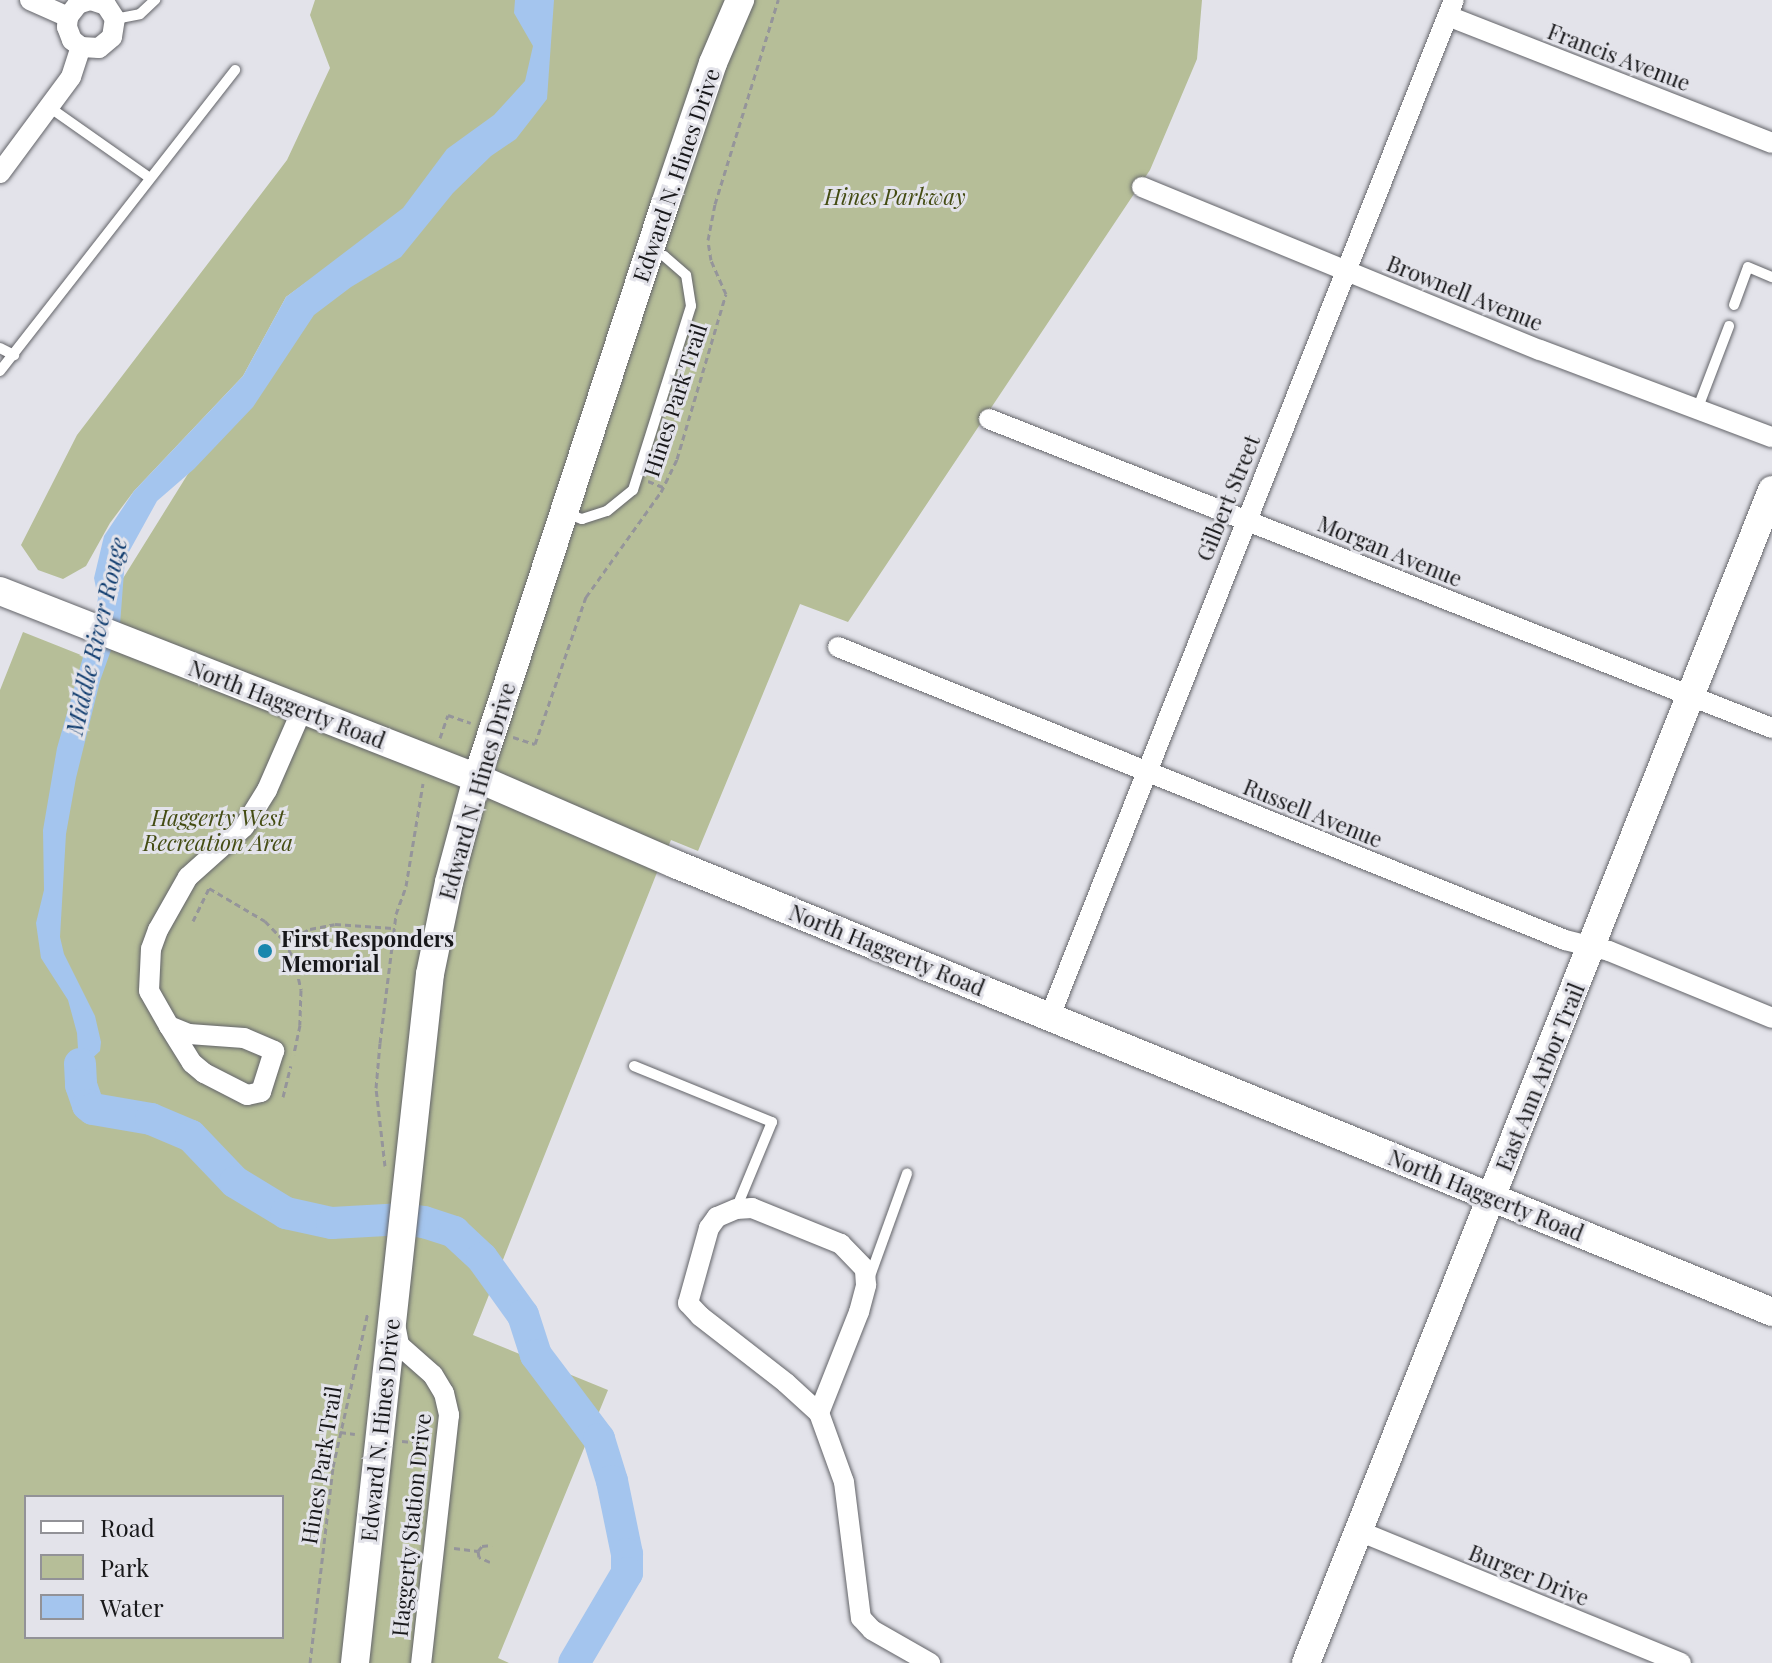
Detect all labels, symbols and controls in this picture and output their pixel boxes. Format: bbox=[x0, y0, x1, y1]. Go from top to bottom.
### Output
street label: Francis Avenue bbox=[1544, 18, 1694, 96]
street label: Edward N. Hines Drive bbox=[627, 65, 725, 285]
park label: Hines Parkway bbox=[824, 184, 966, 210]
street label: Brownell Avenue bbox=[1383, 250, 1547, 336]
street label: Hines Park Trail bbox=[638, 320, 712, 480]
street label: Gilbert Street bbox=[1191, 431, 1265, 565]
street label: Morgan Avenue bbox=[1314, 510, 1466, 592]
water label: Middle River Rouge bbox=[59, 534, 133, 738]
street label: North Haggerty Road bbox=[185, 654, 389, 754]
street label: Edward N. Hines Drive bbox=[433, 680, 521, 902]
street label: Russell Avenue bbox=[1239, 773, 1387, 853]
park label: Haggerty West Recreation Area bbox=[143, 804, 293, 856]
street label: North Haggerty Road bbox=[785, 899, 989, 1001]
place label: First Responders Memorial bbox=[281, 925, 454, 976]
marker: First Responders Memorial bbox=[256, 942, 274, 960]
street label: East Ann Arbor Trail bbox=[1490, 978, 1590, 1176]
street label: North Haggerty Road bbox=[1384, 1144, 1588, 1246]
street label: Edward N. Hines Drive bbox=[355, 1317, 405, 1543]
street label: Hines Park Trail bbox=[295, 1384, 347, 1546]
street label: Haggerty Station Drive bbox=[386, 1412, 436, 1638]
legend bbox=[24, 1495, 284, 1639]
text: Road bbox=[100, 1511, 155, 1543]
street label: Burger Drive bbox=[1465, 1539, 1593, 1611]
text: Park bbox=[100, 1551, 149, 1583]
text: Water bbox=[100, 1591, 164, 1623]

